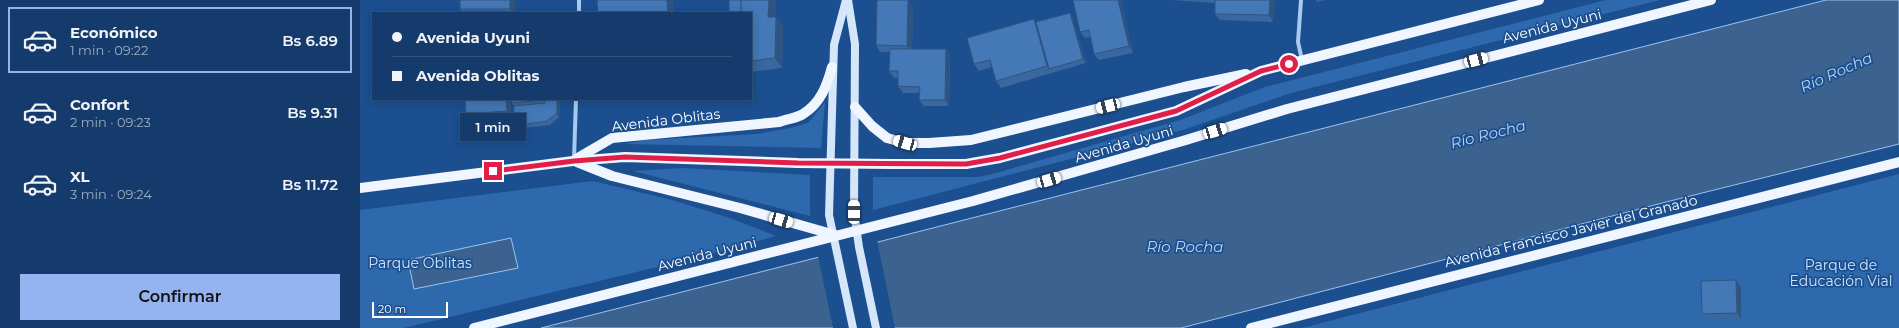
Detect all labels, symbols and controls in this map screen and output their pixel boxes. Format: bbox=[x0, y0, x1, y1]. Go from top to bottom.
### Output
street label: Avenida Uyuni bbox=[1501, 5, 1603, 47]
icon: car bbox=[22, 22, 58, 58]
text: Económico bbox=[70, 23, 158, 42]
text: Avenida Uyuni bbox=[416, 28, 530, 47]
text: Bs 6.89 bbox=[282, 31, 338, 50]
text: 1 min · 09:22 bbox=[70, 42, 148, 58]
water label: Río Rocha bbox=[1797, 48, 1875, 96]
car bbox=[1463, 51, 1489, 69]
route start bbox=[1280, 55, 1298, 73]
text: Avenida Oblitas bbox=[416, 66, 540, 85]
icon: car bbox=[22, 94, 58, 130]
text: Confort bbox=[70, 95, 130, 114]
car bbox=[1095, 97, 1121, 115]
text: Bs 9.31 bbox=[287, 103, 338, 122]
street label: Avenida Oblitas bbox=[611, 104, 722, 136]
callout: 1 min bbox=[460, 113, 526, 141]
text: 2 min · 09:23 bbox=[70, 114, 151, 130]
water label: Río Rocha bbox=[1448, 115, 1528, 153]
text: 1 min bbox=[476, 119, 510, 135]
street label: Avenida Uyuni bbox=[1073, 121, 1175, 167]
car bbox=[1202, 122, 1228, 140]
car bbox=[892, 134, 918, 152]
route end bbox=[484, 162, 502, 180]
icon: car bbox=[22, 166, 58, 202]
text: XL bbox=[70, 167, 89, 186]
car bbox=[1036, 171, 1062, 189]
text: Bs 11.72 bbox=[282, 175, 338, 194]
text: 3 min · 09:24 bbox=[70, 186, 152, 202]
street label: Avenida Francisco Javier del Granado bbox=[1443, 191, 1700, 271]
car bbox=[848, 200, 860, 224]
car bbox=[768, 211, 794, 229]
street label: Avenida Uyuni bbox=[656, 233, 758, 275]
water label: Río Rocha bbox=[1146, 237, 1224, 256]
park label: Parque Oblitas bbox=[368, 254, 472, 272]
park label: Parque de Educación Vial bbox=[1789, 256, 1893, 290]
button: Confirmar bbox=[20, 274, 340, 320]
scale bar bbox=[372, 300, 448, 319]
text: 20 m bbox=[378, 302, 406, 316]

